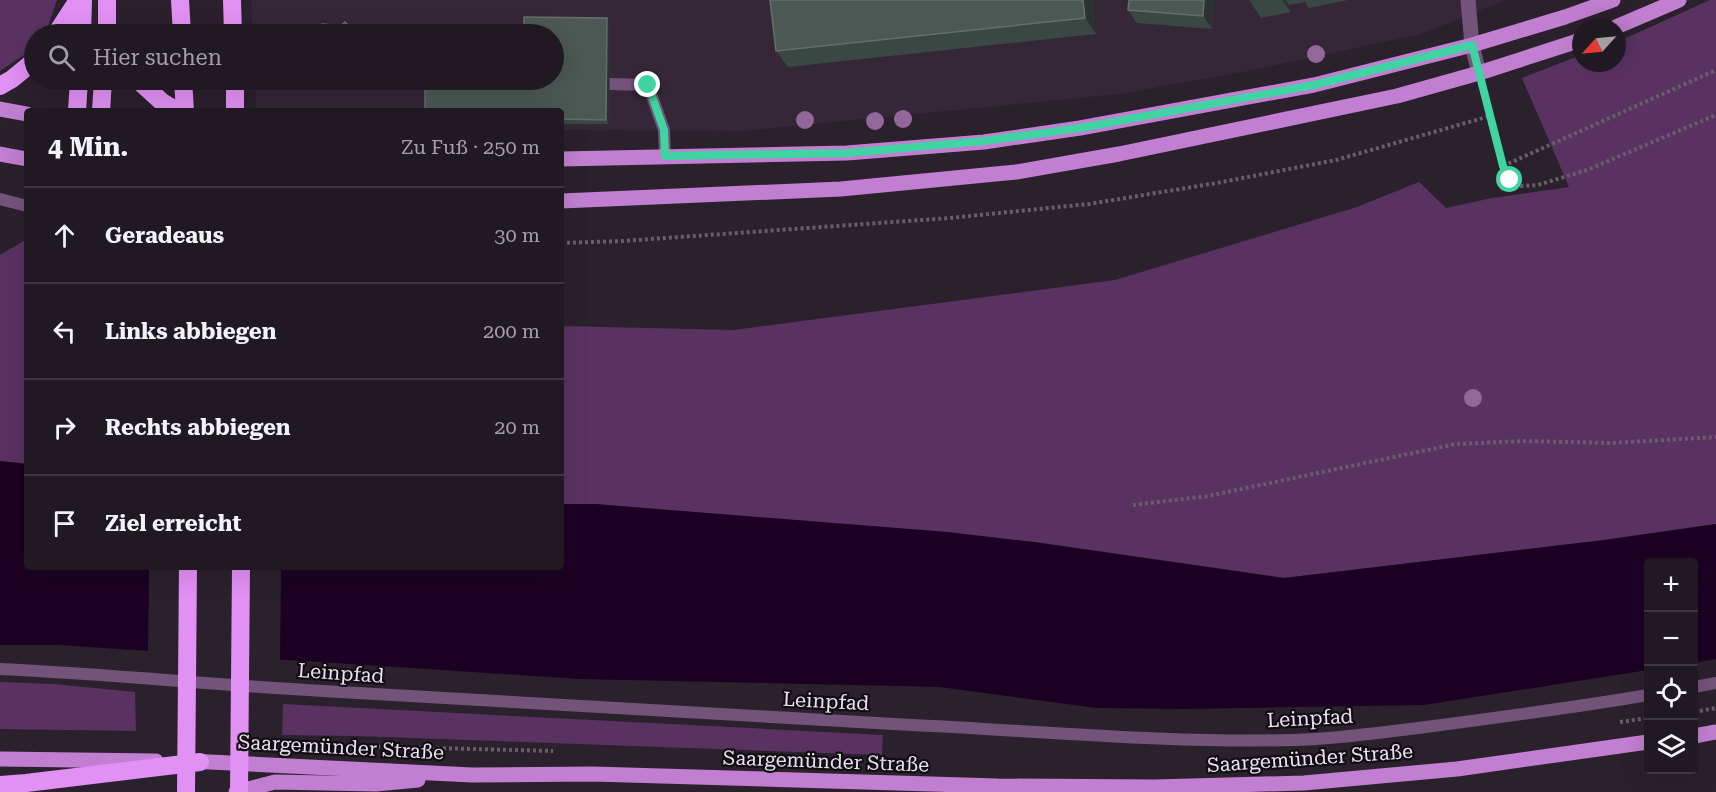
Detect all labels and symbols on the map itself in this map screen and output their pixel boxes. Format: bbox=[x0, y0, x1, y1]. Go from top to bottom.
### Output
north arrow bbox=[1572, 18, 1626, 72]
route end bbox=[634, 71, 660, 97]
route start bbox=[1496, 166, 1522, 192]
street label: Leinpfad bbox=[297, 658, 385, 688]
street label: Leinpfad bbox=[782, 687, 870, 715]
street label: Leinpfad bbox=[1266, 704, 1354, 732]
street label: Saargemünder Straße bbox=[237, 730, 445, 764]
street label: Saargemünder Straße bbox=[1206, 739, 1414, 777]
street label: Saargemünder Straße bbox=[722, 745, 930, 777]

